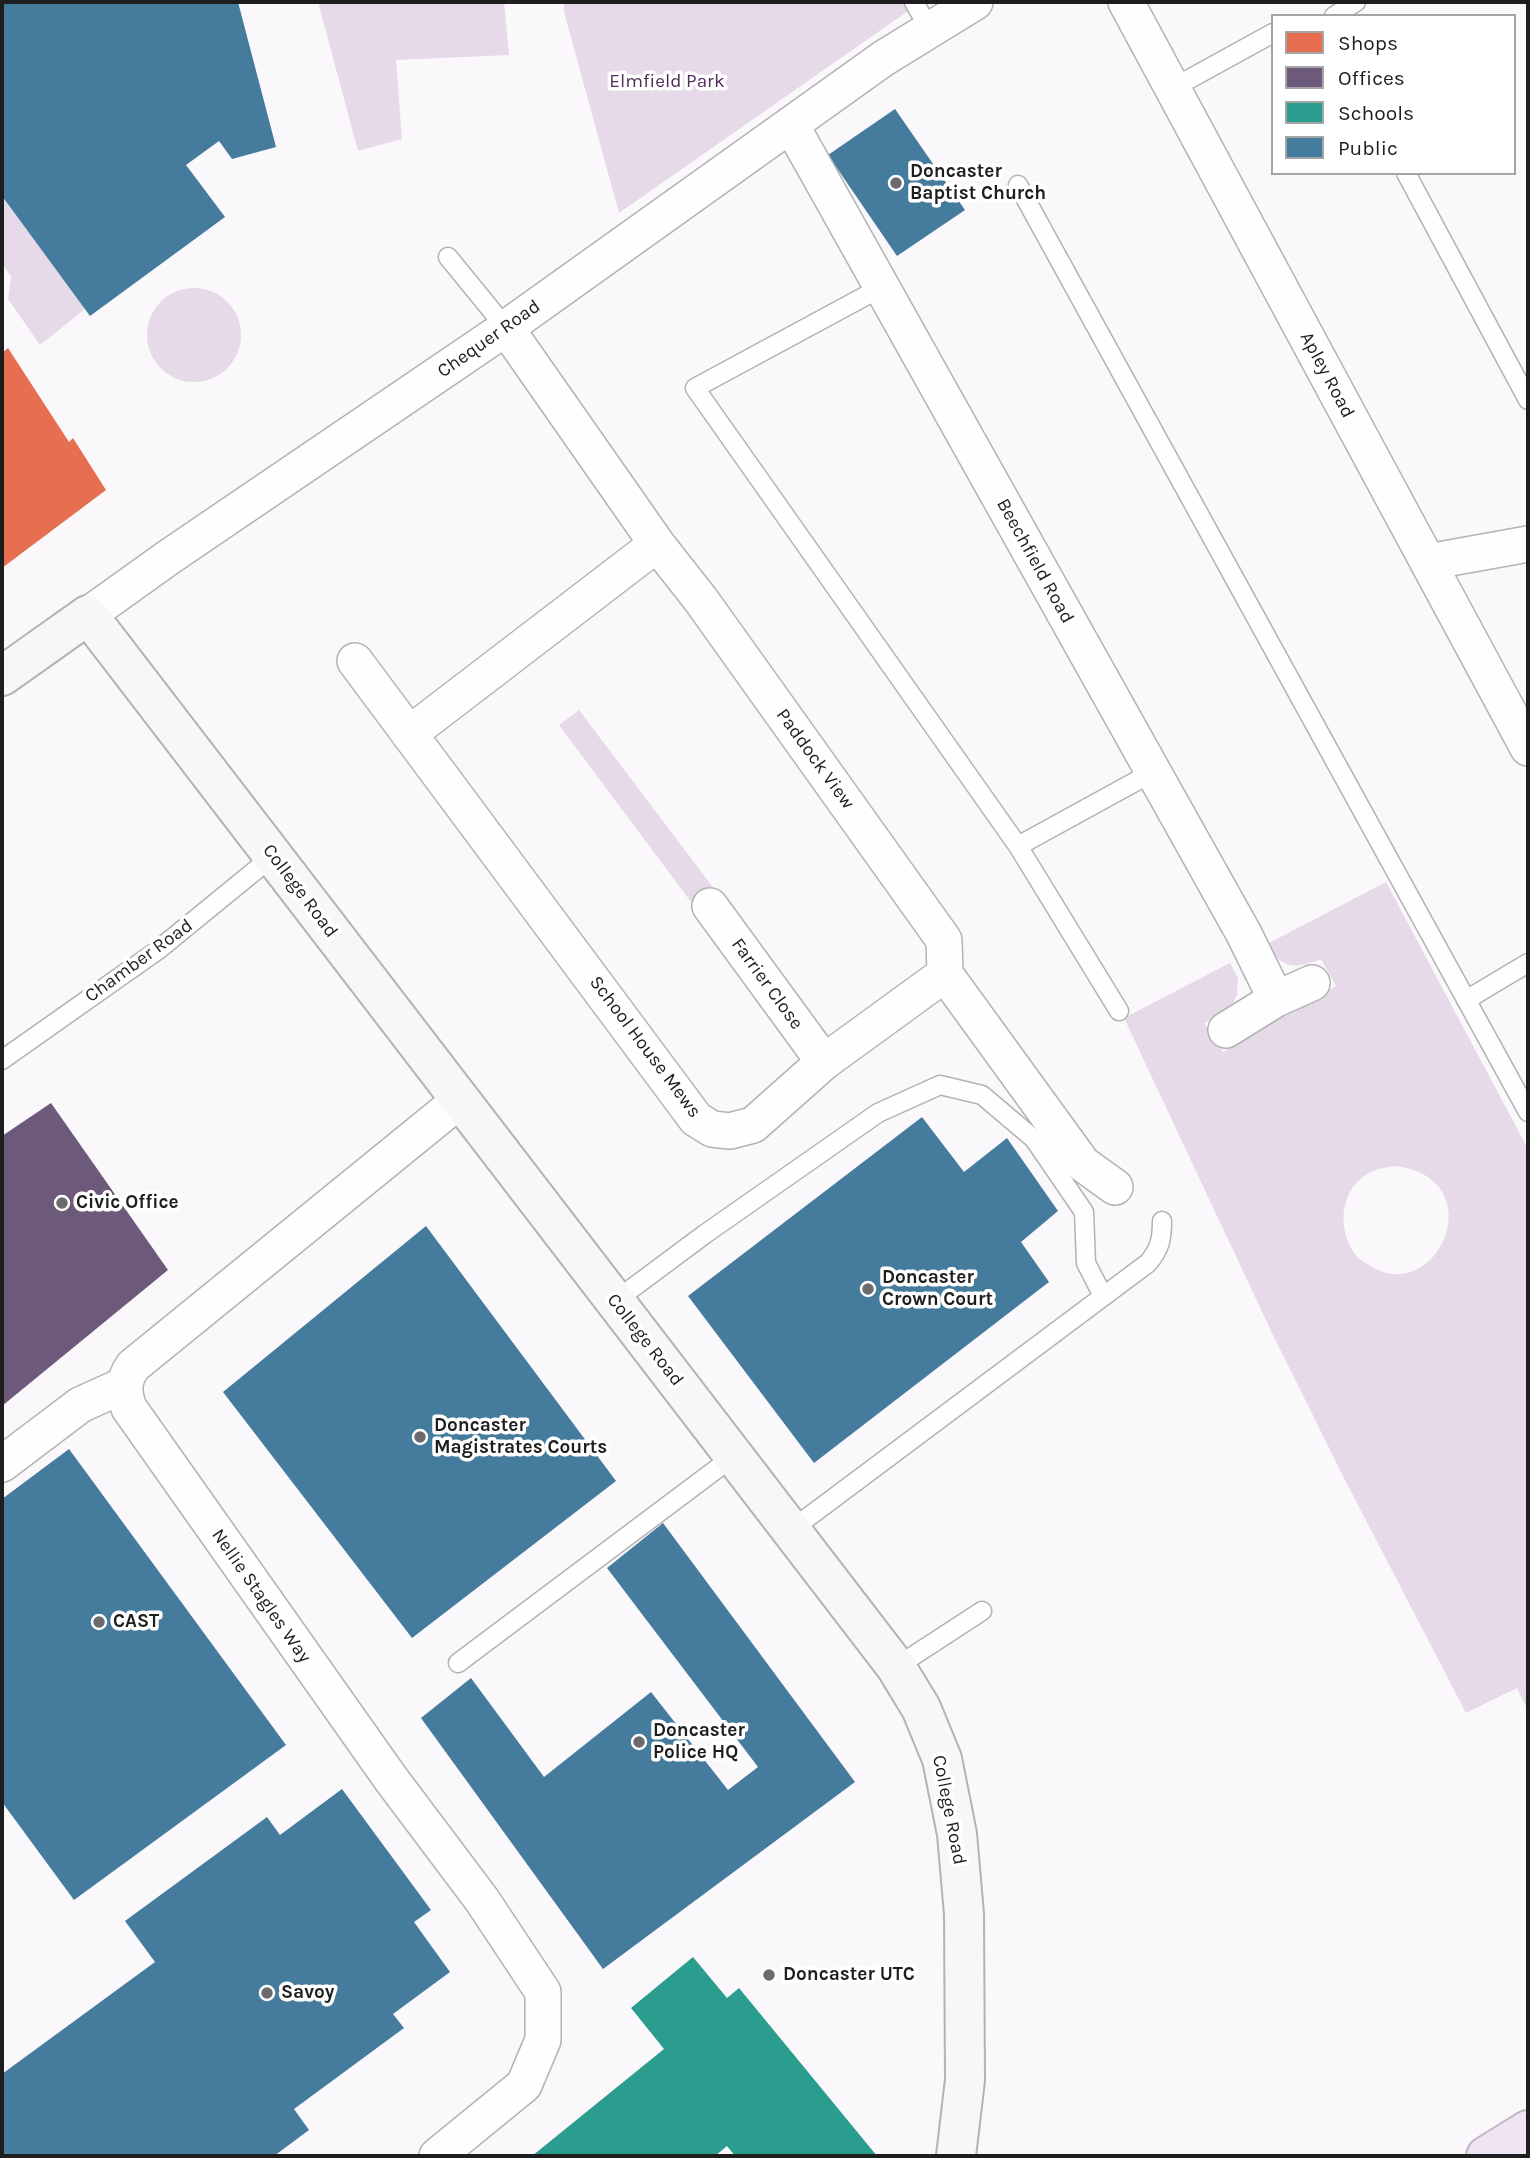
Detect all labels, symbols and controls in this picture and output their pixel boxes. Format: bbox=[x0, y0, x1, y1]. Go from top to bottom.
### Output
legend bbox=[1271, 14, 1516, 175]
text: Shops bbox=[1338, 31, 1398, 55]
text: Offices bbox=[1338, 66, 1405, 90]
park label: Elmfield Park bbox=[609, 71, 725, 93]
text: Schools bbox=[1338, 101, 1414, 125]
text: Public bbox=[1338, 136, 1398, 160]
place label: Doncaster Baptist Church bbox=[910, 161, 1046, 205]
marker: Doncaster Baptist Church bbox=[888, 175, 904, 191]
street label: Chequer Road bbox=[433, 295, 545, 383]
street label: Apley Road bbox=[1295, 328, 1359, 422]
street label: Beechfield Road bbox=[991, 495, 1079, 627]
street label: Paddock View bbox=[771, 704, 859, 814]
street label: College Road bbox=[257, 840, 343, 942]
street label: Chamber Road bbox=[81, 914, 197, 1008]
street label: Farrier Close bbox=[726, 934, 808, 1034]
street label: School House Mews bbox=[584, 972, 706, 1122]
place label: Civic Office bbox=[76, 1192, 179, 1214]
marker: Civic Office bbox=[54, 1195, 70, 1211]
place label: Doncaster Crown Court bbox=[882, 1267, 993, 1311]
marker: Doncaster Crown Court bbox=[860, 1281, 876, 1297]
street label: College Road bbox=[602, 1289, 688, 1391]
place label: Doncaster Magistrates Courts bbox=[434, 1415, 607, 1459]
marker: Doncaster Magistrates Courts bbox=[412, 1429, 428, 1445]
street label: Nellie Stagles Way bbox=[206, 1525, 316, 1667]
place label: CAST bbox=[113, 1611, 159, 1633]
marker: CAST bbox=[91, 1614, 107, 1630]
place label: Doncaster Police HQ bbox=[653, 1720, 745, 1764]
marker: Doncaster Police HQ bbox=[631, 1734, 647, 1750]
street label: College Road bbox=[927, 1753, 971, 1867]
place label: Doncaster UTC bbox=[783, 1964, 915, 1986]
marker: Doncaster UTC bbox=[761, 1967, 777, 1983]
place label: Savoy bbox=[281, 1982, 334, 2004]
marker: Savoy bbox=[259, 1985, 275, 2001]

